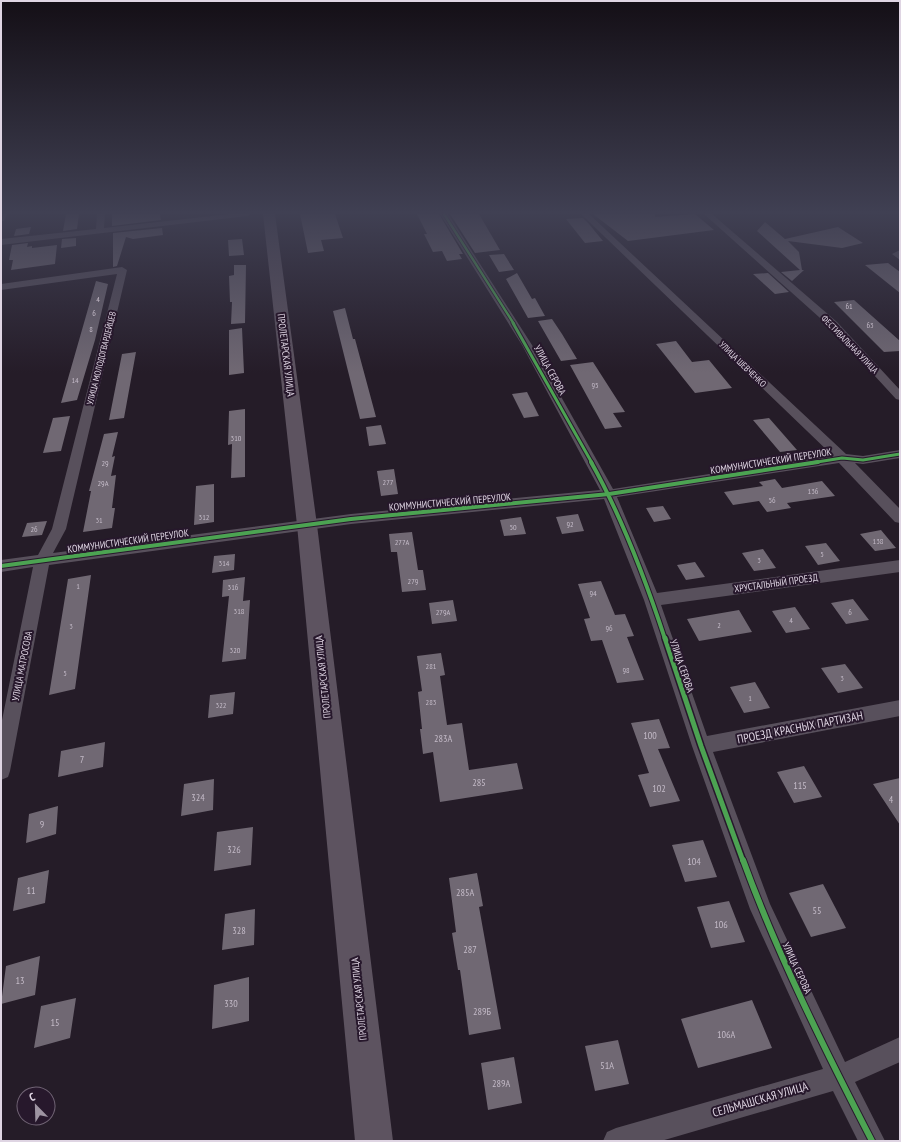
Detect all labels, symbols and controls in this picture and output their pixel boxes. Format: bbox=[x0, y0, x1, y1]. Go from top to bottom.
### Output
house number: 4 bbox=[96, 294, 100, 304]
house number: 61 bbox=[845, 301, 853, 311]
house number: 6 bbox=[92, 308, 96, 318]
street label: УЛИЦА МОЛОДОГВАРДЕЙЦЕВ bbox=[84, 310, 118, 406]
street label: ПРОЛЕТАРСКАЯ УЛИЦА bbox=[274, 313, 298, 397]
street label: ФЕСТИВАЛЬНАЯ УЛИЦА bbox=[819, 313, 881, 376]
house number: 63 bbox=[866, 320, 874, 330]
house number: 8 bbox=[89, 324, 93, 334]
street label: УЛИЦА ШЕВЧЕНКО bbox=[717, 339, 769, 389]
street label: УЛИЦА СЕРОВА bbox=[531, 343, 569, 397]
house number: 14 bbox=[71, 375, 79, 385]
house number: 95 bbox=[591, 380, 599, 390]
house number: 310 bbox=[231, 433, 242, 443]
street label: КОММУНИСТИЧЕСКИЙ ПЕРЕУЛОК bbox=[710, 445, 833, 477]
house number: 29 bbox=[101, 458, 109, 468]
house number: 277 bbox=[383, 477, 394, 487]
house number: 29А bbox=[98, 478, 109, 488]
house number: 136 bbox=[808, 486, 819, 496]
street label: КОММУНИСТИЧЕСКИЙ ПЕРЕУЛОК bbox=[388, 490, 512, 514]
house number: 56 bbox=[768, 495, 776, 505]
house number: 312 bbox=[199, 512, 210, 522]
house number: 31 bbox=[95, 515, 103, 525]
house number: 92 bbox=[566, 519, 574, 529]
house number: 50 bbox=[509, 522, 517, 532]
house number: 26 bbox=[30, 524, 38, 534]
street label: КОММУНИСТИЧЕСКИЙ ПЕРЕУЛОК bbox=[66, 526, 190, 556]
house number: 138 bbox=[873, 536, 884, 546]
house number: 277А bbox=[395, 537, 410, 547]
house number: 5 bbox=[820, 549, 824, 559]
house number: 3 bbox=[757, 555, 761, 565]
house number: 314 bbox=[219, 558, 230, 568]
street label: ХРУСТАЛЬНЫЙ ПРОЕЗД bbox=[733, 571, 819, 595]
house number: 279 bbox=[408, 576, 419, 586]
house number: 1 bbox=[76, 581, 80, 591]
house number: 316 bbox=[228, 582, 239, 592]
house number: 94 bbox=[589, 588, 597, 598]
house number: 318 bbox=[234, 606, 245, 616]
house number: 279А bbox=[436, 607, 451, 617]
house number: 6 bbox=[848, 607, 852, 617]
house number: 4 bbox=[789, 615, 793, 625]
house number: 2 bbox=[717, 620, 721, 630]
house number: 3 bbox=[69, 621, 73, 631]
house number: 96 bbox=[605, 623, 613, 633]
street label: УЛИЦА МАТРОСОВА bbox=[9, 630, 35, 702]
street label: ПРОЛЕТАРСКАЯ УЛИЦА bbox=[312, 635, 334, 719]
street label: УЛИЦА СЕРОВА bbox=[667, 638, 697, 694]
house number: 320 bbox=[230, 645, 241, 655]
house number: 281 bbox=[426, 661, 437, 671]
house number: 98 bbox=[622, 665, 630, 675]
house number: 5 bbox=[63, 668, 67, 678]
house number: 3 bbox=[840, 673, 844, 683]
house number: 1 bbox=[748, 693, 752, 703]
house number: 283 bbox=[426, 697, 437, 707]
house number: 322 bbox=[216, 700, 227, 710]
street label: ПРОЕЗД КРАСНЫХ ПАРТИЗАН bbox=[736, 707, 864, 747]
house number: 100 bbox=[643, 729, 657, 742]
house number: 283А bbox=[434, 732, 452, 745]
house number: 7 bbox=[80, 753, 84, 766]
house number: 285 bbox=[472, 776, 486, 789]
house number: 115 bbox=[793, 779, 807, 792]
house number: 102 bbox=[652, 782, 666, 795]
house number: 324 bbox=[191, 791, 205, 804]
house number: 4 bbox=[889, 793, 894, 806]
house number: 9 bbox=[40, 818, 44, 831]
house number: 326 bbox=[227, 843, 241, 856]
house number: 104 bbox=[687, 855, 701, 868]
house number: 11 bbox=[27, 884, 36, 897]
house number: 285А bbox=[456, 886, 474, 899]
house number: 55 bbox=[813, 904, 822, 917]
house number: 106 bbox=[714, 918, 728, 931]
house number: 328 bbox=[232, 924, 246, 937]
street label: УЛИЦА СЕРОВА bbox=[779, 940, 815, 996]
house number: 287 bbox=[463, 943, 477, 956]
street label: ПРОЛЕТАРСКАЯ УЛИЦА bbox=[348, 957, 370, 1041]
house number: 13 bbox=[16, 974, 25, 987]
house number: 330 bbox=[224, 997, 238, 1010]
house number: 289Б bbox=[473, 1005, 492, 1018]
house number: 15 bbox=[51, 1016, 60, 1029]
house number: 106А bbox=[717, 1028, 735, 1041]
house number: 51А bbox=[600, 1059, 614, 1072]
house number: 289А bbox=[492, 1077, 510, 1090]
street label: СЕЛЬМАШСКАЯ УЛИЦА bbox=[710, 1078, 810, 1120]
north arrow bbox=[16, 1086, 56, 1126]
text: С bbox=[27, 1089, 37, 1104]

